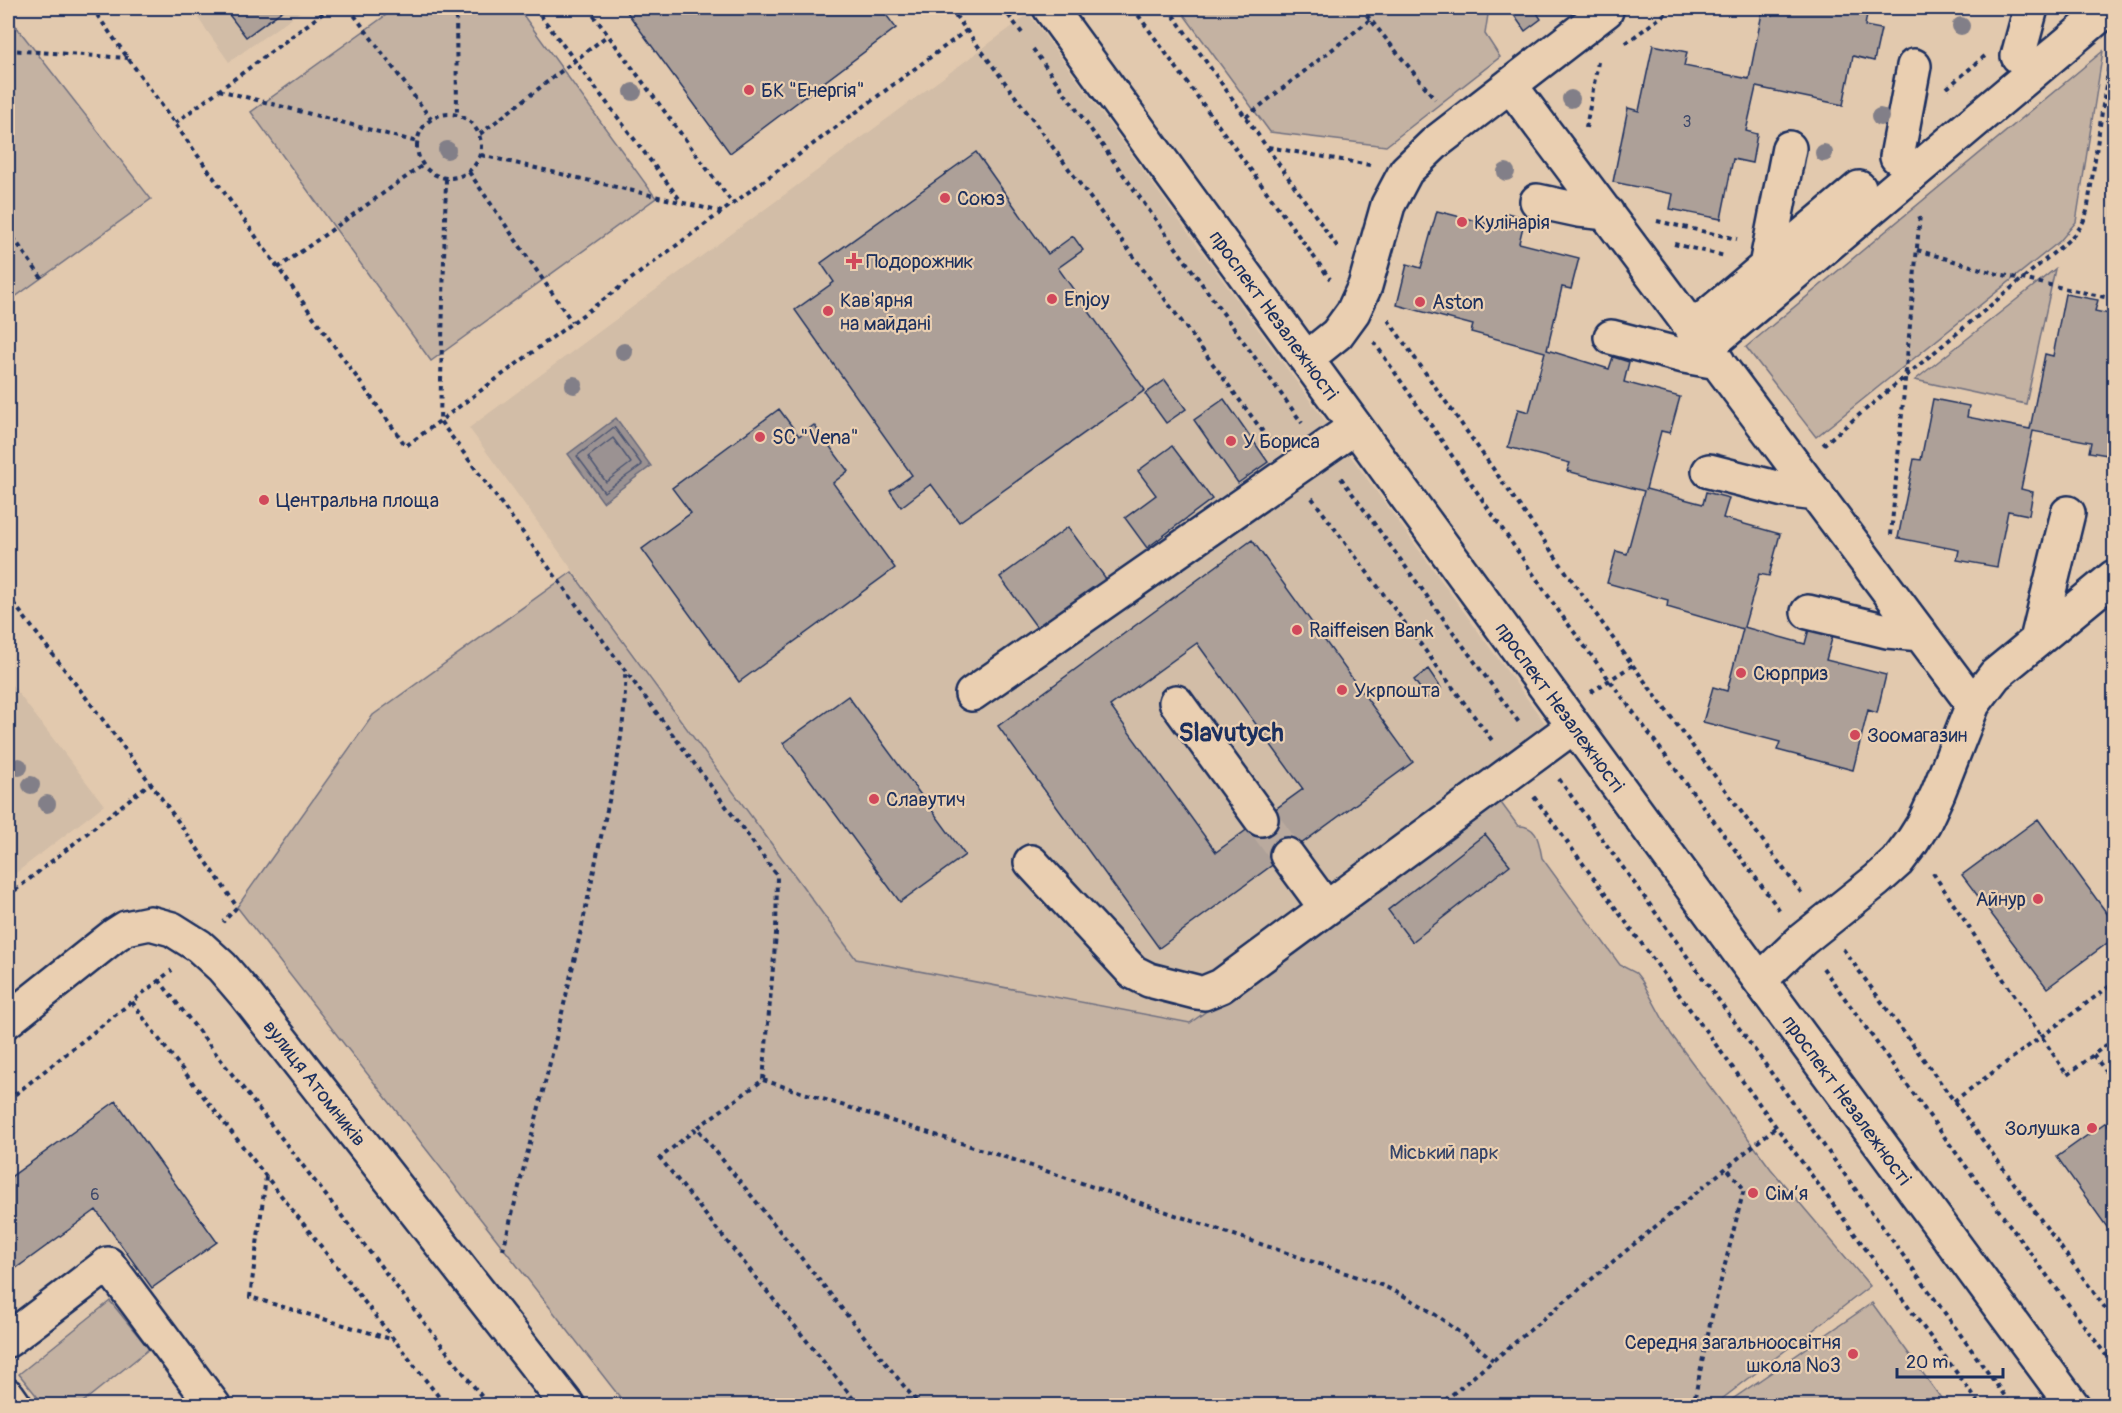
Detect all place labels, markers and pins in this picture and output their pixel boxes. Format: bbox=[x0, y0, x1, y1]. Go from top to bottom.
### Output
place label: БК "Енергія" bbox=[761, 78, 865, 103]
marker: БК "Енергія" bbox=[742, 83, 756, 97]
place label: Союз bbox=[957, 186, 1005, 211]
marker: Союз bbox=[938, 191, 952, 205]
place label: Кулінарія bbox=[1474, 210, 1550, 235]
marker: Кулінарія bbox=[1455, 215, 1469, 229]
place label: Подорожник bbox=[866, 249, 974, 274]
marker: Подорожник bbox=[847, 254, 861, 268]
place label: Enjoy bbox=[1064, 287, 1110, 312]
place label: Кав'ярня на майдані bbox=[840, 288, 931, 336]
place label: Aston bbox=[1432, 290, 1484, 315]
marker: Enjoy bbox=[1045, 292, 1059, 306]
marker: Aston bbox=[1413, 295, 1427, 309]
marker: Кав'ярня на майдані bbox=[821, 304, 835, 318]
place label: SC "Vena" bbox=[772, 425, 859, 450]
place label: У Бориса bbox=[1243, 429, 1320, 454]
marker: SC "Vena" bbox=[753, 430, 767, 444]
marker: У Бориса bbox=[1224, 434, 1238, 448]
place label: Центральна площа bbox=[276, 488, 439, 513]
marker: Центральна площа bbox=[257, 493, 271, 507]
place label: Raiffeisen Bank bbox=[1309, 618, 1434, 643]
marker: Raiffeisen Bank bbox=[1290, 623, 1304, 637]
place label: Сюрприз bbox=[1753, 661, 1829, 686]
marker: Сюрприз bbox=[1734, 666, 1748, 680]
place label: Укрпошта bbox=[1354, 678, 1440, 703]
marker: Укрпошта bbox=[1335, 683, 1349, 697]
place label: Зоомагазин bbox=[1867, 723, 1968, 748]
marker: Зоомагазин bbox=[1848, 728, 1862, 742]
place label: Славутич bbox=[886, 787, 966, 812]
marker: Славутич bbox=[867, 792, 881, 806]
place label: Айнур bbox=[1975, 887, 2026, 912]
marker: Айнур bbox=[2031, 892, 2045, 906]
place label: Золушка bbox=[2004, 1116, 2080, 1141]
marker: Золушка bbox=[2085, 1121, 2099, 1135]
place label: Сім’я bbox=[1765, 1181, 1808, 1206]
marker: Сім’я bbox=[1746, 1186, 1760, 1200]
place label: Середня загальноосвітня школа №3 bbox=[1625, 1330, 1841, 1378]
marker: Середня загальноосвітня школа №3 bbox=[1846, 1347, 1860, 1361]

